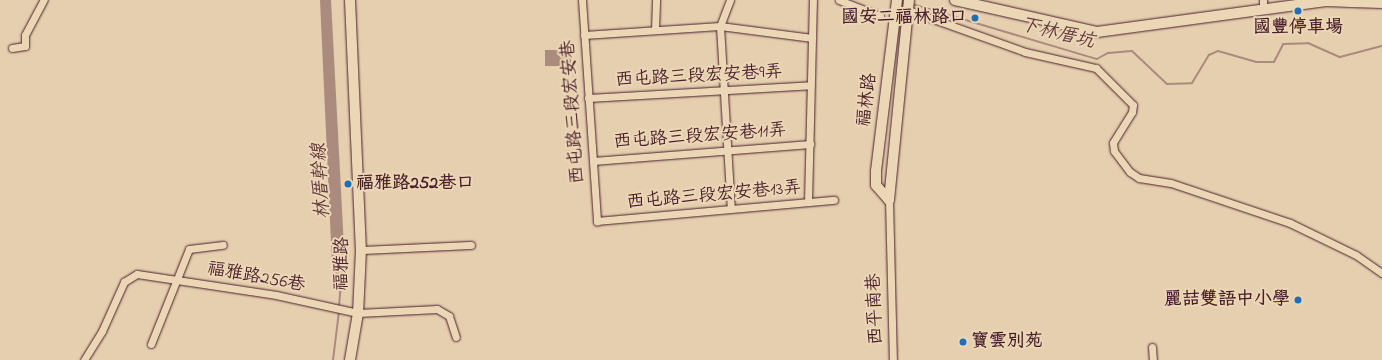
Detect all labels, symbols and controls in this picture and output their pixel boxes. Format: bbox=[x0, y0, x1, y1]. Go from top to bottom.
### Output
marker: 國豐停車場 bbox=[1293, 6, 1303, 16]
place label: 國安二福林路口 bbox=[841, 7, 967, 29]
marker: 國安二福林路口 bbox=[970, 13, 980, 23]
water label: 下林厝坑 bbox=[1017, 14, 1097, 54]
place label: 國豐停車場 bbox=[1253, 17, 1343, 39]
street label: 西屯路三段宏安巷 bbox=[558, 39, 590, 185]
street label: 西屯路三段宏安巷9弄 bbox=[615, 62, 783, 92]
street label: 福林路 bbox=[854, 72, 882, 128]
street label: 西屯路三段宏安巷11弄 bbox=[613, 120, 787, 154]
water label: 林厝幹線 bbox=[309, 142, 335, 220]
place label: 福雅路252巷口 bbox=[356, 173, 474, 195]
street label: 西屯路三段宏安巷13弄 bbox=[626, 178, 802, 214]
marker: 福雅路252巷口 bbox=[343, 179, 353, 189]
street label: 福雅路 bbox=[332, 237, 354, 291]
street label: 福雅路256巷 bbox=[205, 259, 307, 297]
street label: 西平南巷 bbox=[864, 273, 888, 345]
place label: 麗喆雙語中小學 bbox=[1164, 289, 1290, 311]
marker: 麗喆雙語中小學 bbox=[1293, 295, 1303, 305]
place label: 寶雲別苑 bbox=[971, 331, 1043, 353]
marker: 寶雲別苑 bbox=[958, 337, 968, 347]

